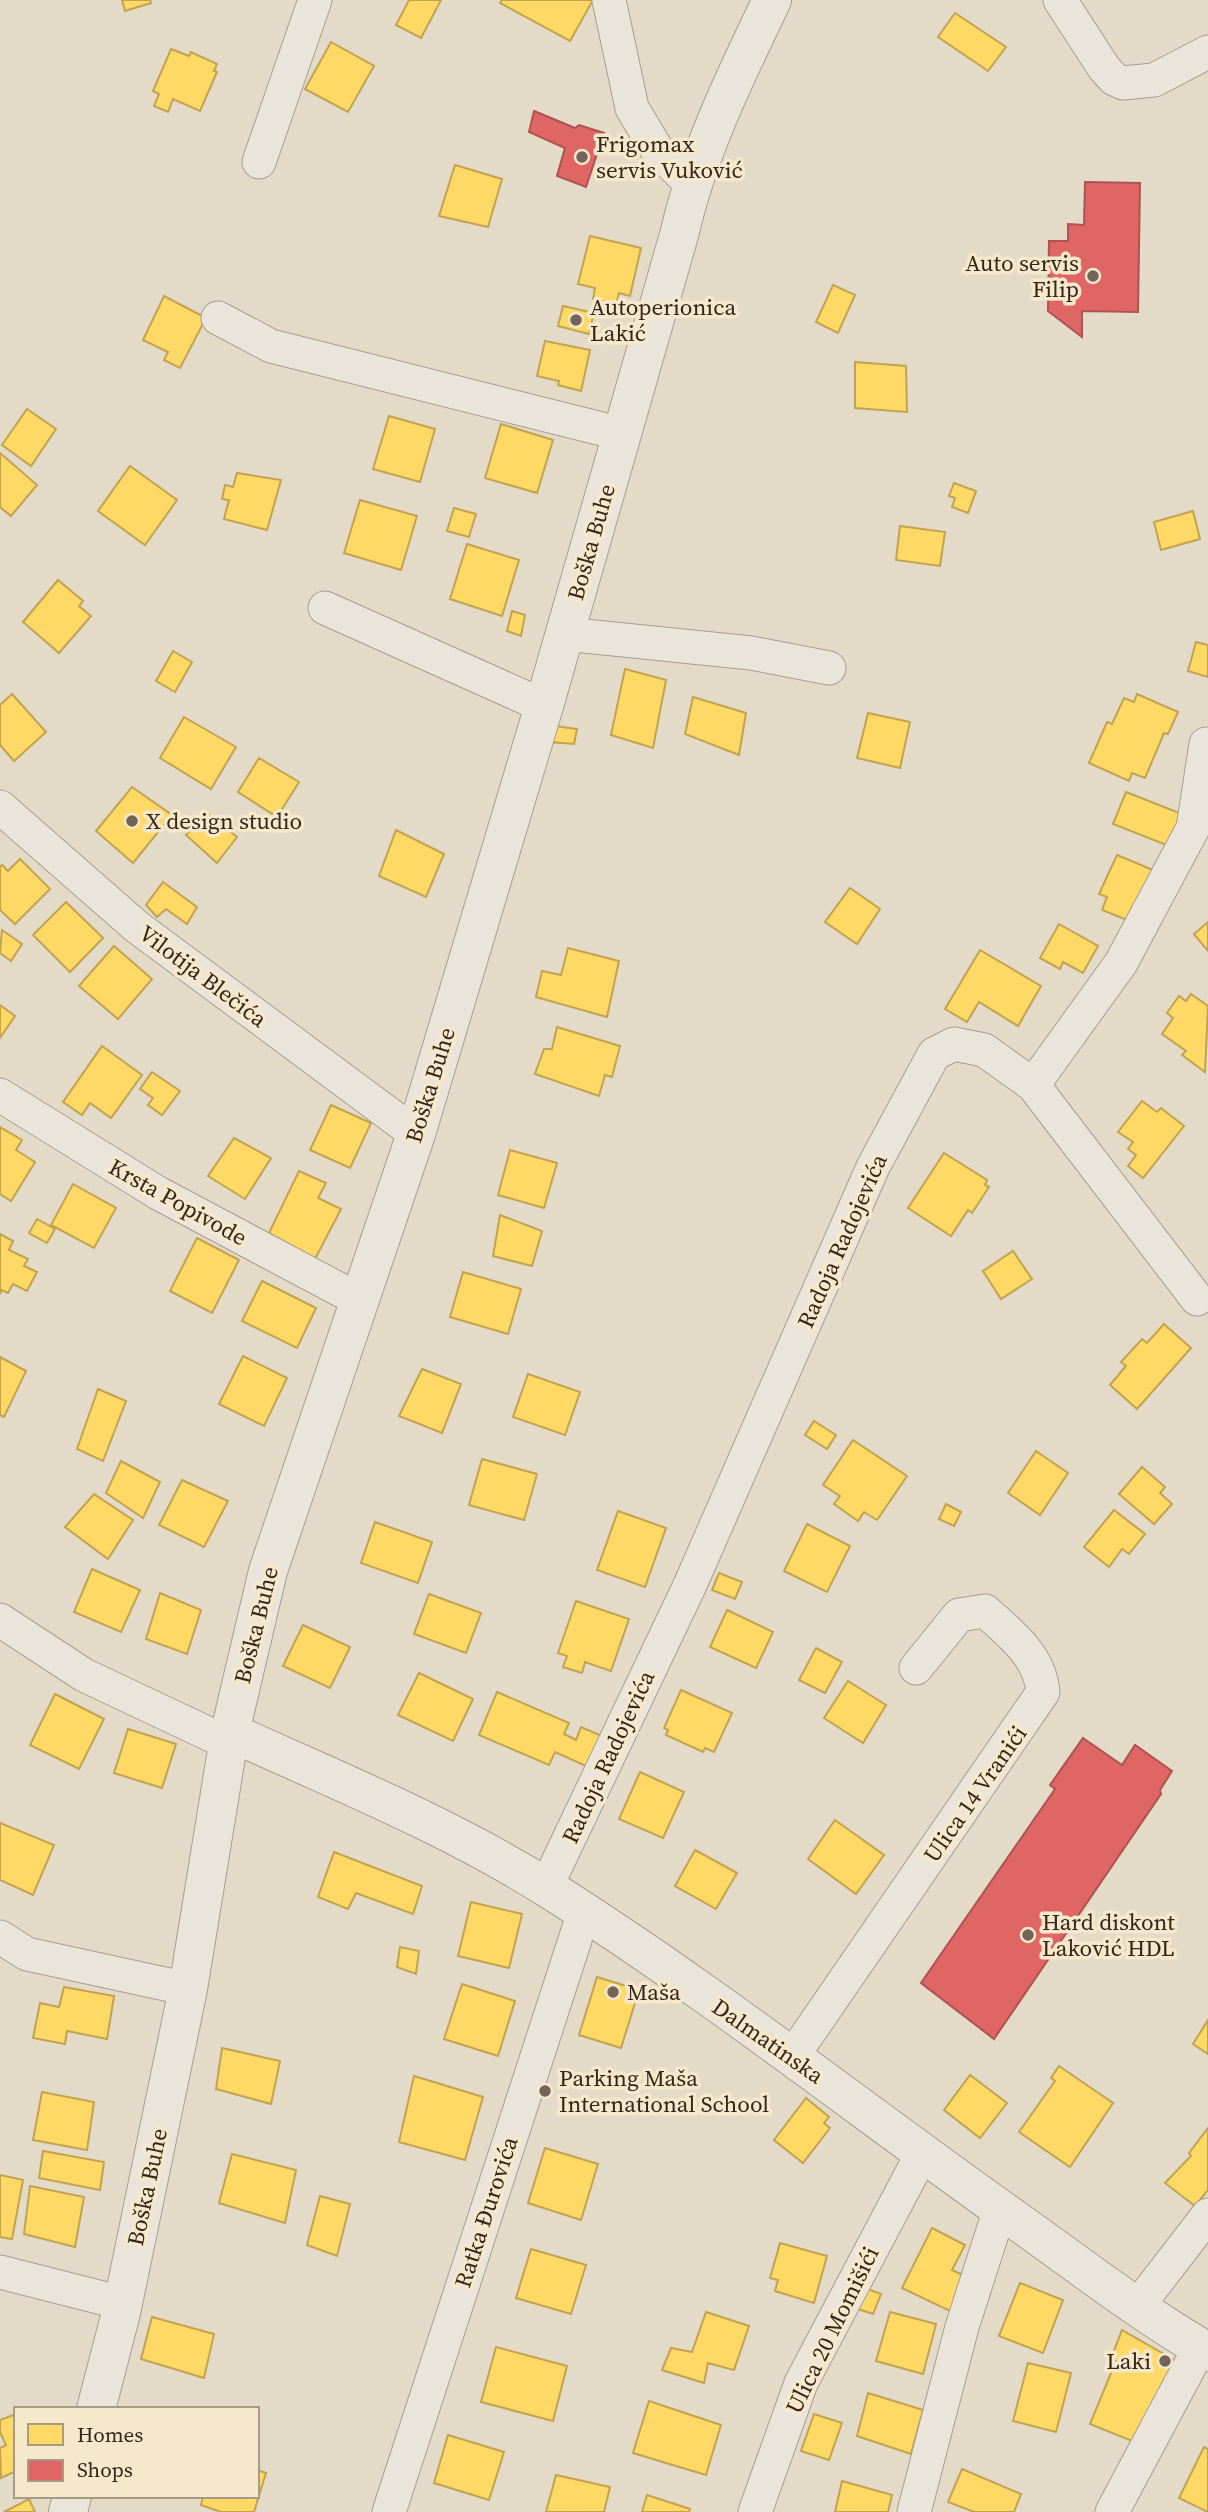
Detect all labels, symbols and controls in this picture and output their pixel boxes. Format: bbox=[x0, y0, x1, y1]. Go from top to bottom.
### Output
place label: Frigomax servis Vuković bbox=[596, 128, 743, 186]
marker: Frigomax servis Vuković bbox=[574, 149, 590, 165]
place label: Auto servis Filip bbox=[965, 247, 1079, 305]
marker: Auto servis Filip bbox=[1085, 268, 1101, 284]
place label: Autoperionica Lakić bbox=[590, 291, 736, 349]
marker: Autoperionica Lakić bbox=[568, 312, 584, 328]
street label: Boška Buhe bbox=[559, 480, 623, 604]
place label: X design studio bbox=[146, 805, 302, 837]
marker: X design studio bbox=[124, 813, 140, 829]
street label: Vilotija Blečića bbox=[132, 917, 274, 1035]
street label: Boška Buhe bbox=[397, 1023, 463, 1147]
street label: Radoja Radojevića bbox=[789, 1149, 895, 1333]
street label: Krsta Popivode bbox=[103, 1151, 253, 1253]
street label: Boška Buhe bbox=[226, 1563, 286, 1687]
street label: Radoja Radojevića bbox=[554, 1665, 662, 1849]
street label: Ulica 14 Vranići bbox=[916, 1719, 1034, 1869]
place label: Hard diskont Laković HDL bbox=[1042, 1906, 1175, 1964]
marker: Hard diskont Laković HDL bbox=[1020, 1927, 1036, 1943]
place label: Maša bbox=[627, 1976, 681, 2008]
marker: Maša bbox=[605, 1984, 621, 2000]
street label: Dalmatinska bbox=[706, 1991, 831, 2091]
place label: Parking Maša International School bbox=[559, 2062, 769, 2120]
marker: Parking Maša International School bbox=[537, 2083, 553, 2099]
street label: Boška Buhe bbox=[119, 2125, 175, 2249]
street label: Ratka Đurovića bbox=[447, 2132, 526, 2292]
street label: Ulica 20 Momišići bbox=[778, 2241, 886, 2419]
place label: Laki bbox=[1106, 2345, 1151, 2377]
marker: Laki bbox=[1157, 2353, 1173, 2369]
legend bbox=[14, 2407, 259, 2498]
text: Homes bbox=[77, 2420, 143, 2449]
text: Shops bbox=[77, 2455, 133, 2484]

